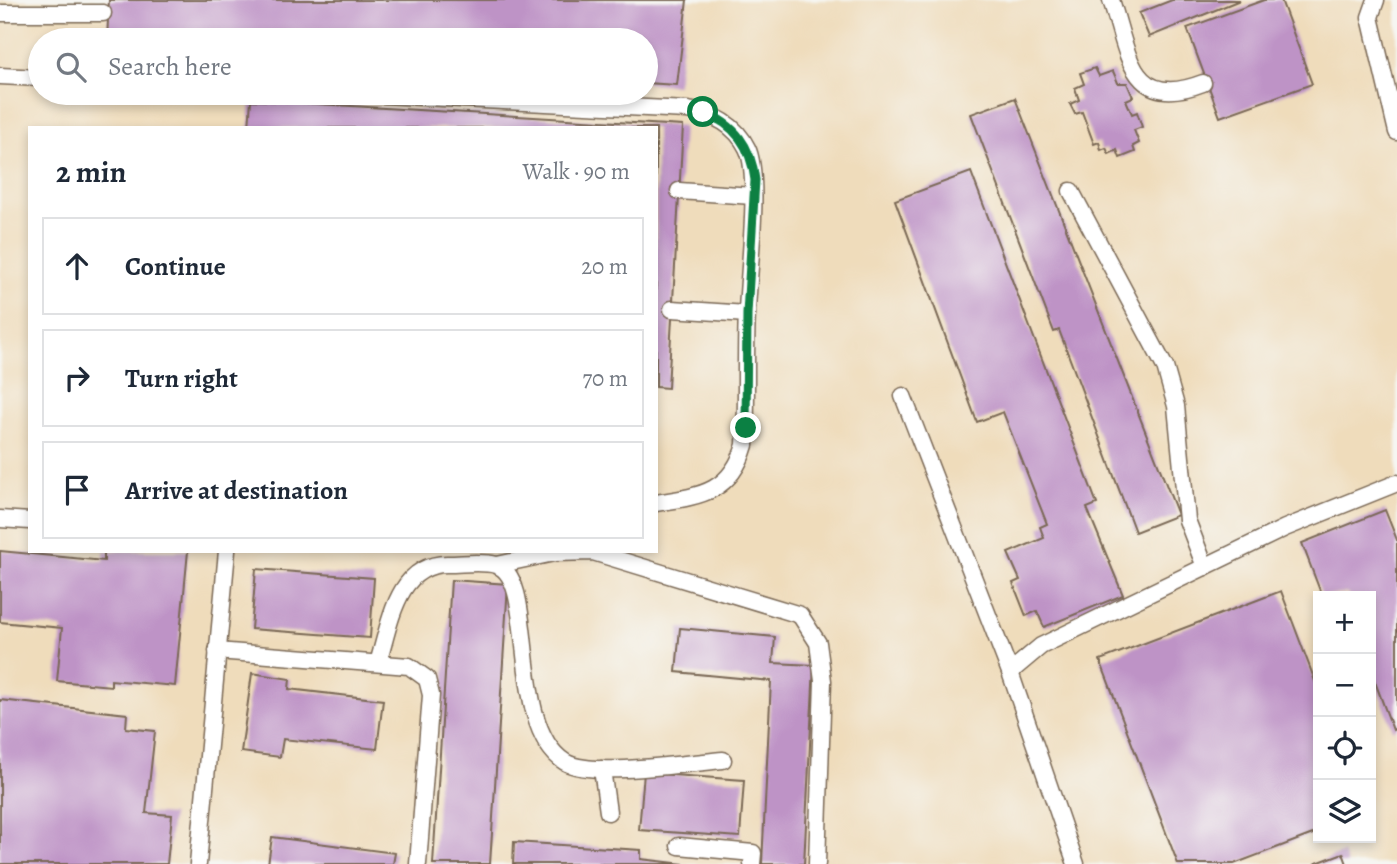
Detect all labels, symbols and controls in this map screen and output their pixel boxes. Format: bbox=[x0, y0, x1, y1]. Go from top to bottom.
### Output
search box bbox=[28, 28, 658, 105]
icon: search bbox=[52, 48, 90, 86]
text: Search here bbox=[108, 49, 232, 84]
route start bbox=[687, 96, 718, 127]
text: 2 min bbox=[56, 152, 126, 192]
text: Walk · 90 m bbox=[523, 156, 630, 187]
icon: ahead bbox=[58, 247, 96, 285]
text: Continue bbox=[125, 249, 226, 284]
text: 20 m bbox=[581, 251, 628, 282]
icon: right bbox=[58, 359, 96, 397]
text: Turn right bbox=[125, 361, 238, 396]
text: 70 m bbox=[582, 363, 628, 394]
route end bbox=[730, 412, 761, 443]
icon: arrive bbox=[58, 471, 96, 509]
text: Arrive at destination bbox=[125, 473, 348, 508]
map controls bbox=[1313, 591, 1376, 843]
button: + bbox=[1313, 591, 1376, 654]
button: − bbox=[1313, 654, 1376, 717]
button: locate bbox=[1313, 717, 1376, 780]
button: layers bbox=[1313, 780, 1376, 843]

